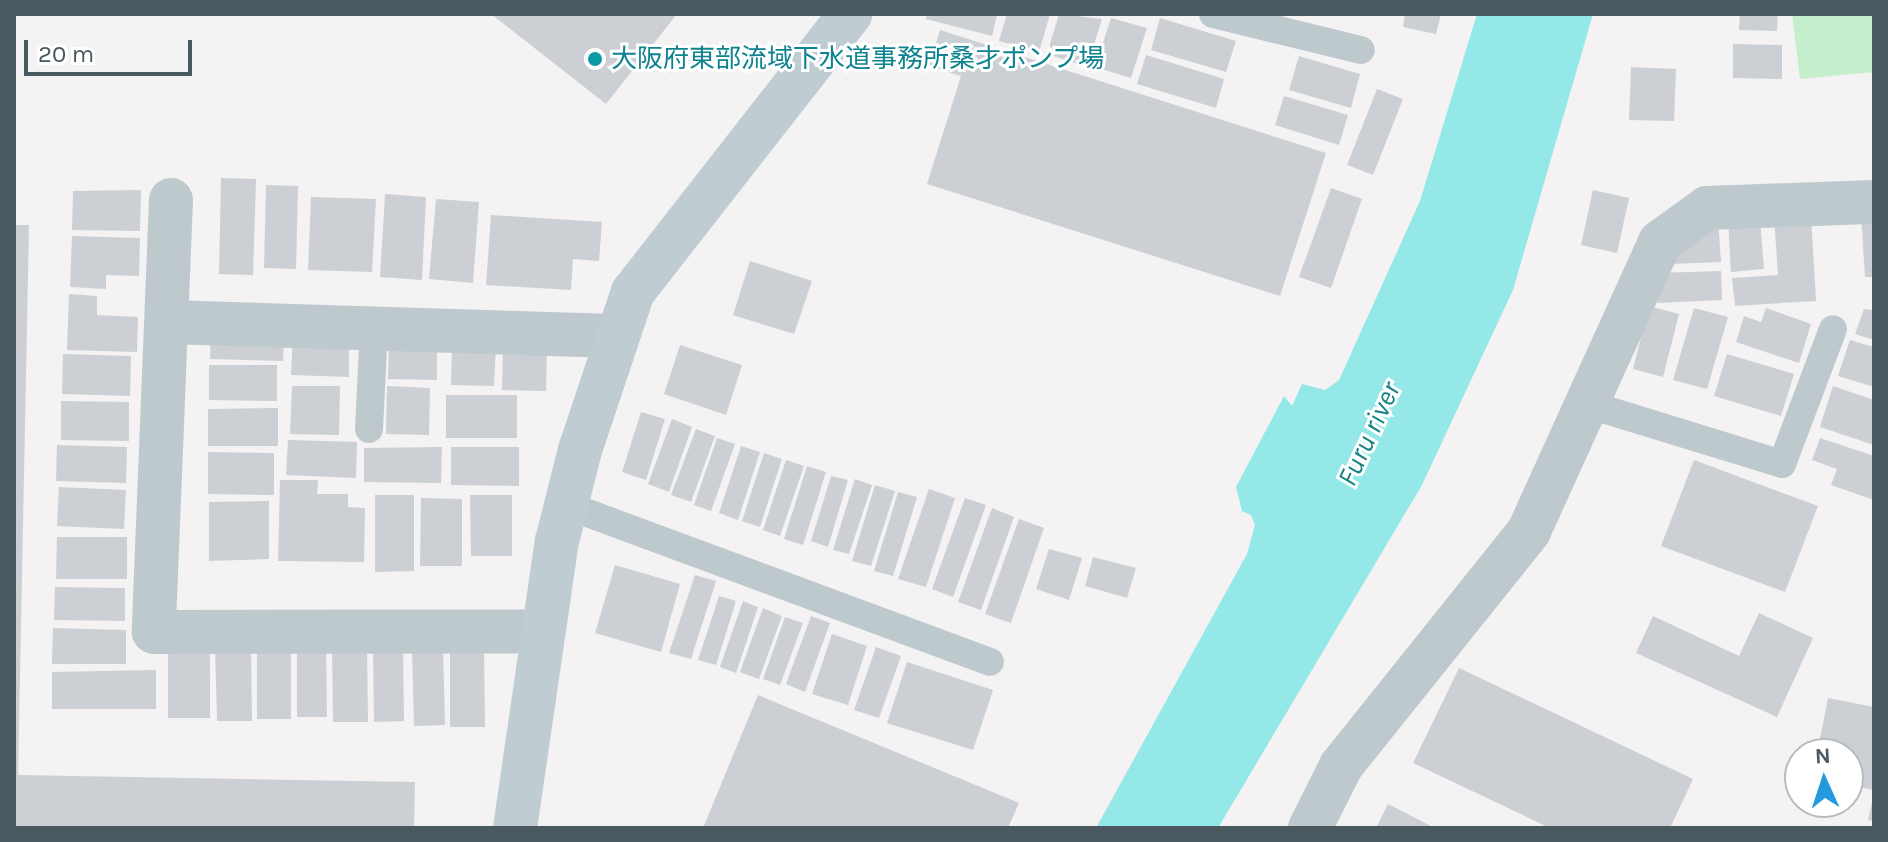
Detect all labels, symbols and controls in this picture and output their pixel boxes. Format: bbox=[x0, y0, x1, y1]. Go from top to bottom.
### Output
scale bar bbox=[28, 24, 196, 74]
text: 20 m bbox=[38, 40, 94, 68]
place label: 大阪府東部流域下水道事務所桑才ポンプ場 bbox=[611, 43, 1105, 75]
marker: 大阪府東部流域下水道事務所桑才ポンプ場 bbox=[586, 50, 604, 68]
water label: Furu river bbox=[1330, 377, 1408, 491]
north arrow bbox=[1784, 738, 1864, 818]
text: N bbox=[1814, 743, 1831, 769]

